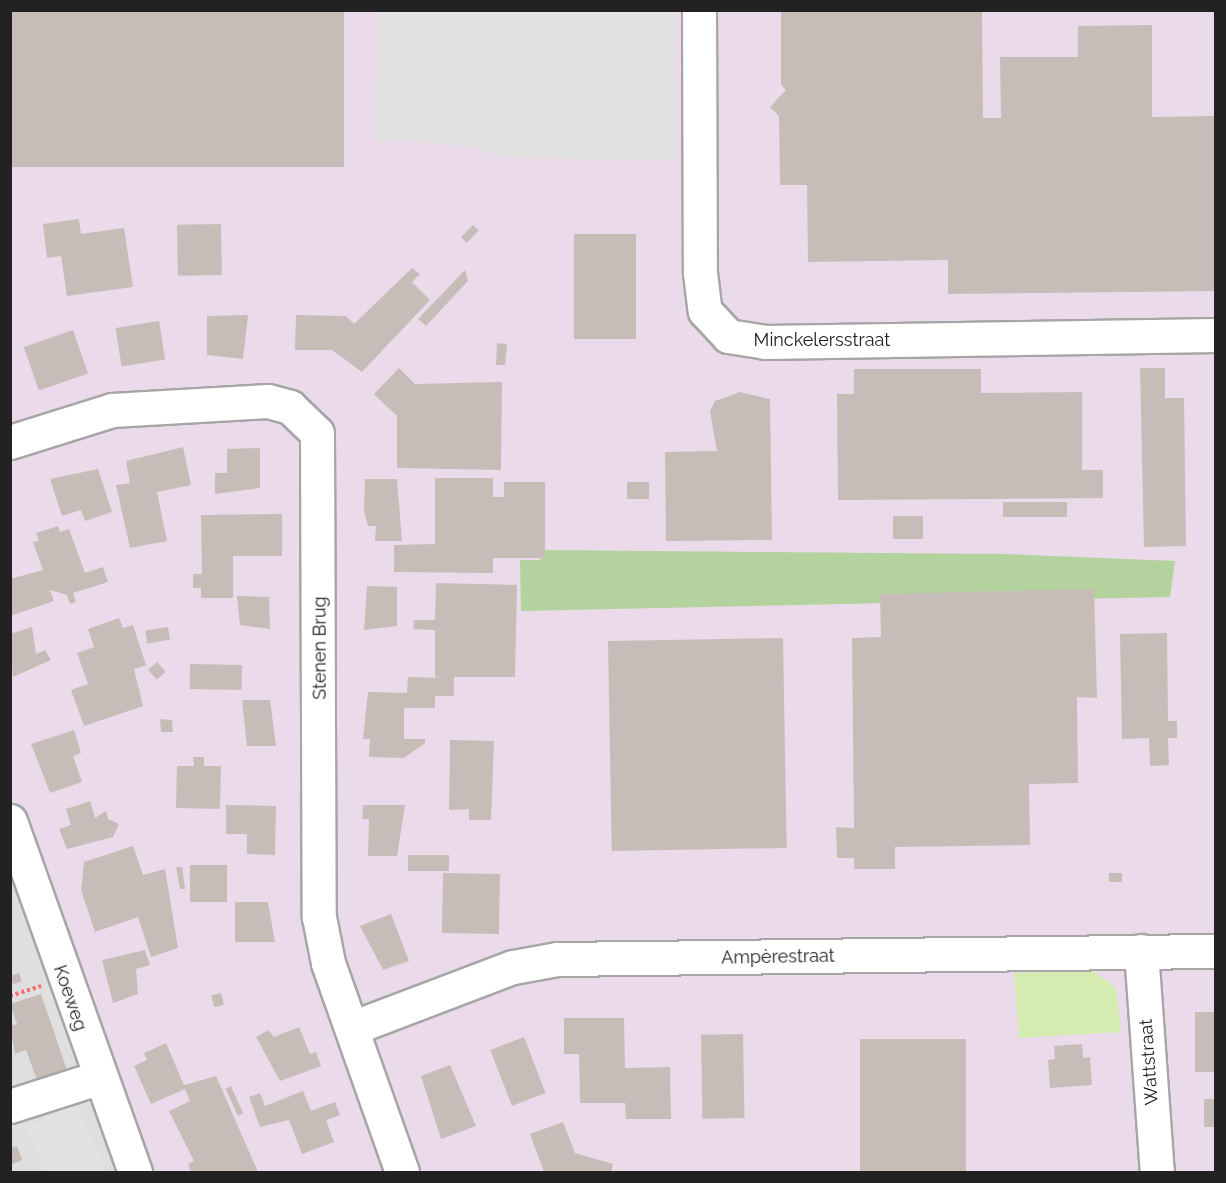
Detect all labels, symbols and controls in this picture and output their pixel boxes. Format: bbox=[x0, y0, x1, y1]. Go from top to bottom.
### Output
street label: Minckelersstraat bbox=[754, 329, 890, 351]
street label: Stenen Brug bbox=[309, 596, 331, 700]
street label: Ampèrestraat bbox=[721, 945, 835, 969]
street label: Koeweg bbox=[49, 962, 91, 1034]
street label: Wattstraat bbox=[1135, 1018, 1163, 1106]

